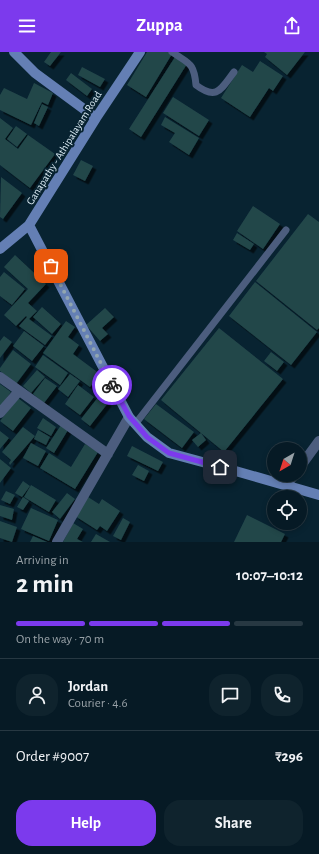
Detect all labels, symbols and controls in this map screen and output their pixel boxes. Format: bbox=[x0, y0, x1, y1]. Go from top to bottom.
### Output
icon: menu bbox=[16, 15, 38, 37]
icon: share bbox=[281, 15, 303, 37]
text: Zuppa bbox=[136, 17, 183, 35]
street label: Ganapathy - Athipalayam Road bbox=[24, 89, 104, 207]
pin bbox=[34, 249, 68, 283]
icon: bag bbox=[40, 255, 62, 277]
courier bbox=[92, 365, 132, 405]
icon: bike bbox=[101, 374, 123, 396]
north arrow bbox=[267, 442, 307, 482]
map controls bbox=[267, 442, 307, 530]
pin bbox=[203, 450, 237, 484]
icon: home bbox=[209, 456, 231, 478]
button: locate bbox=[267, 490, 307, 530]
text: Arriving in bbox=[16, 554, 69, 567]
text: 10:07–10:12 bbox=[236, 568, 303, 583]
text: 2 min bbox=[16, 571, 74, 597]
text: On the way · 70 m bbox=[16, 633, 104, 646]
button: person bbox=[16, 674, 58, 716]
button: chat bbox=[209, 674, 251, 716]
button: phone bbox=[261, 674, 303, 716]
text: Jordan bbox=[68, 679, 108, 694]
text: Courier · 4.6 bbox=[68, 697, 128, 710]
text: Order #9007 bbox=[16, 749, 89, 764]
text: ₹296 bbox=[275, 749, 303, 764]
button: Help bbox=[16, 800, 156, 846]
button: Share bbox=[164, 800, 303, 846]

